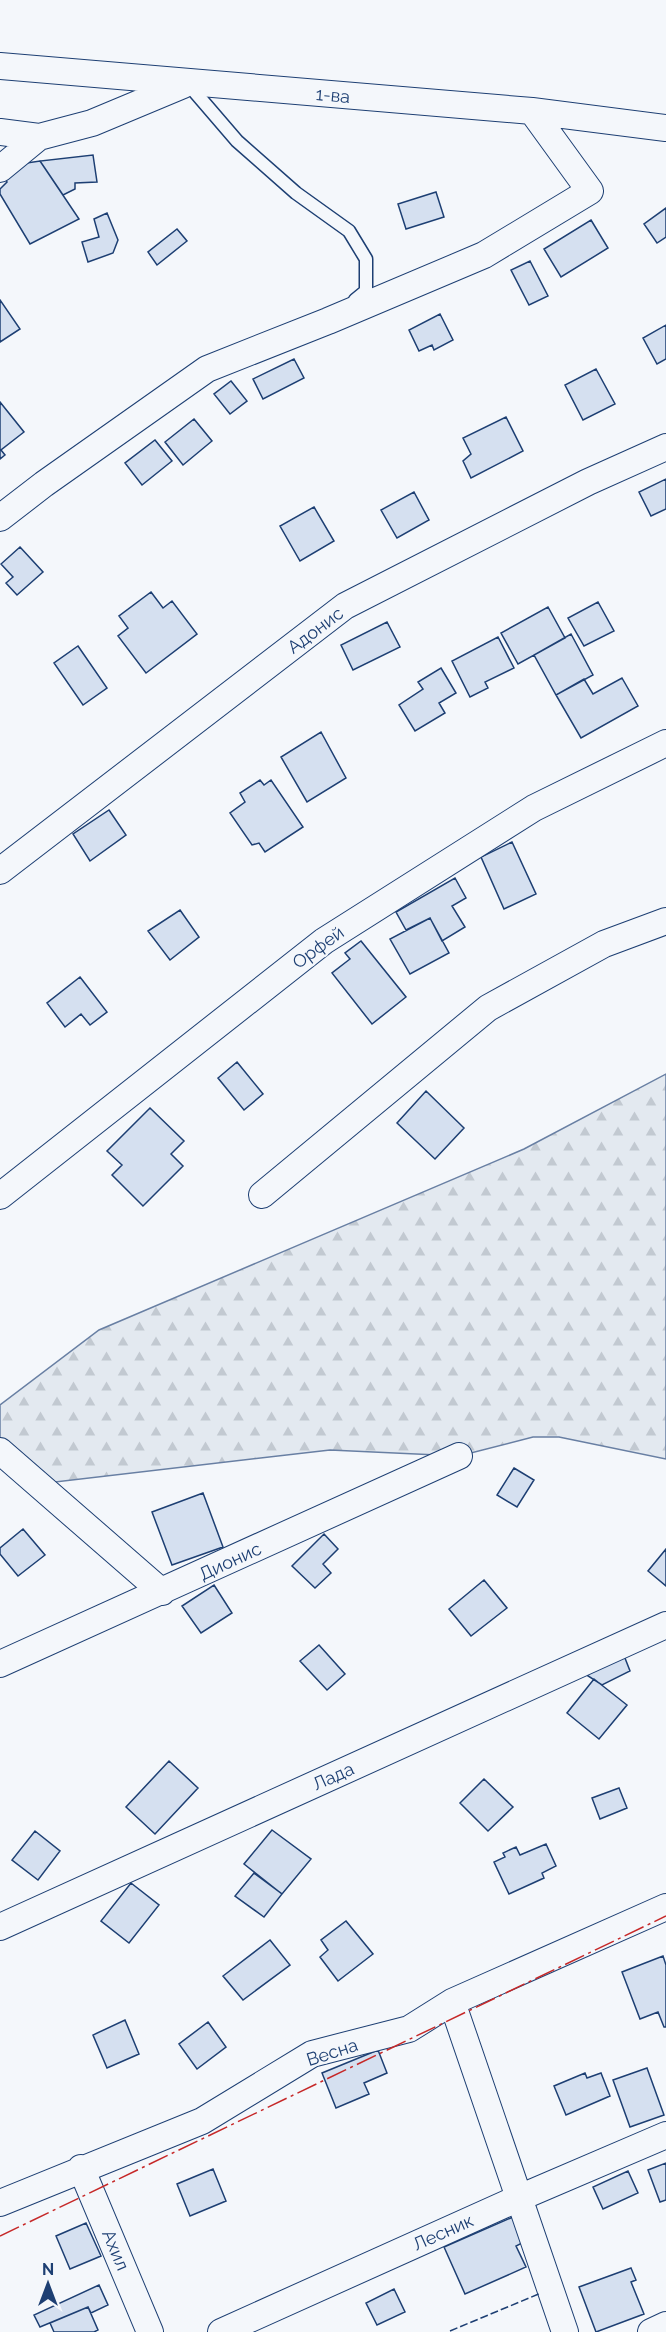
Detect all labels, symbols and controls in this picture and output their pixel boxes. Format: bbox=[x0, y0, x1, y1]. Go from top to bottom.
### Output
street label: 1-ва bbox=[315, 83, 351, 107]
street label: Адонис bbox=[283, 602, 347, 658]
street label: Орфей bbox=[288, 921, 348, 973]
street label: Дионис bbox=[196, 1537, 264, 1584]
street label: Лада bbox=[309, 1758, 357, 1794]
street label: Весна bbox=[304, 2034, 360, 2070]
street label: Лесник bbox=[409, 2209, 477, 2255]
street label: Ахил bbox=[98, 2226, 134, 2274]
north arrow bbox=[18, 2254, 78, 2314]
text: N bbox=[42, 2260, 54, 2279]

